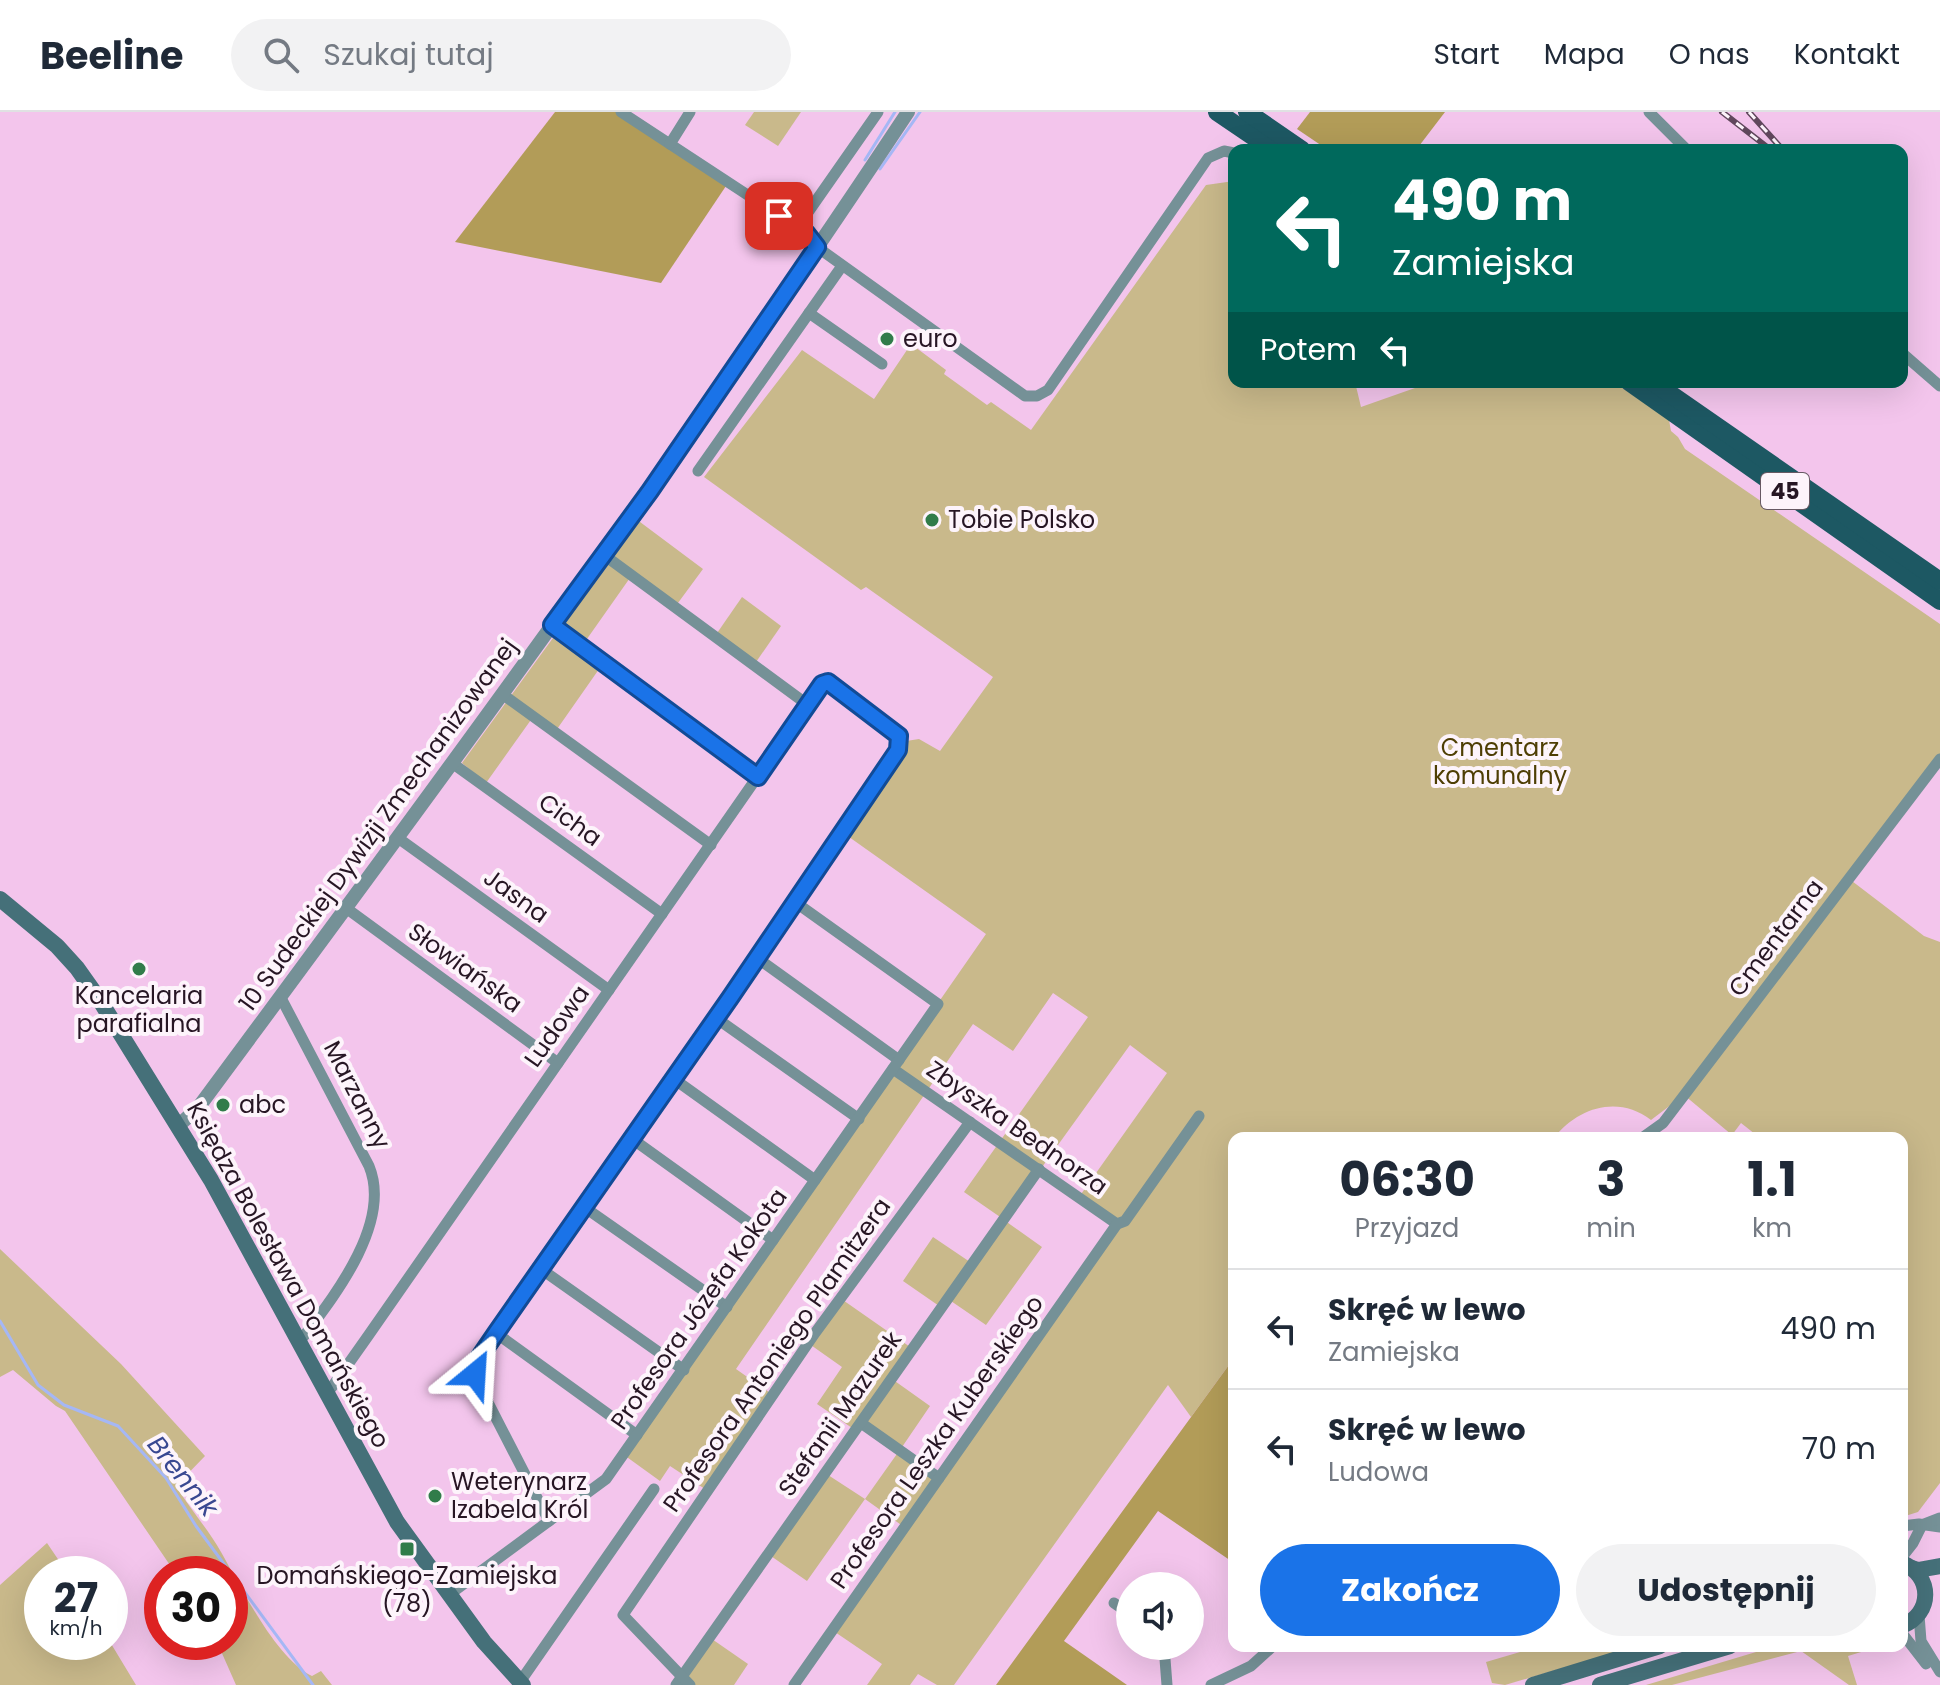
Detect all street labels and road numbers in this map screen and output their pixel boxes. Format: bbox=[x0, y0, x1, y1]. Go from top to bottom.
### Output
road number: 45 bbox=[1761, 473, 1809, 509]
street label: 10 Sudeckiej Dywizji Zmechanizowanej bbox=[231, 632, 524, 1018]
street label: Cicha bbox=[532, 785, 609, 854]
street label: Jasna bbox=[477, 861, 556, 930]
street label: Cmentarna bbox=[1721, 872, 1831, 1003]
street label: Słowiańska bbox=[401, 915, 529, 1020]
street label: Ludowa bbox=[516, 978, 597, 1073]
street label: Marzanny bbox=[316, 1035, 399, 1155]
street label: Zbyszka Bednorza bbox=[920, 1053, 1114, 1202]
street label: Księdza Bolesława Domańskiego bbox=[179, 1096, 398, 1454]
street label: Profesora Józefa Kokota bbox=[603, 1182, 794, 1436]
street label: Profesora Antoniego Plamitzera bbox=[655, 1191, 898, 1518]
street label: Profesora Leszka Kuberskiego bbox=[822, 1288, 1051, 1595]
street label: Stefanii Mazurek bbox=[770, 1324, 909, 1503]

